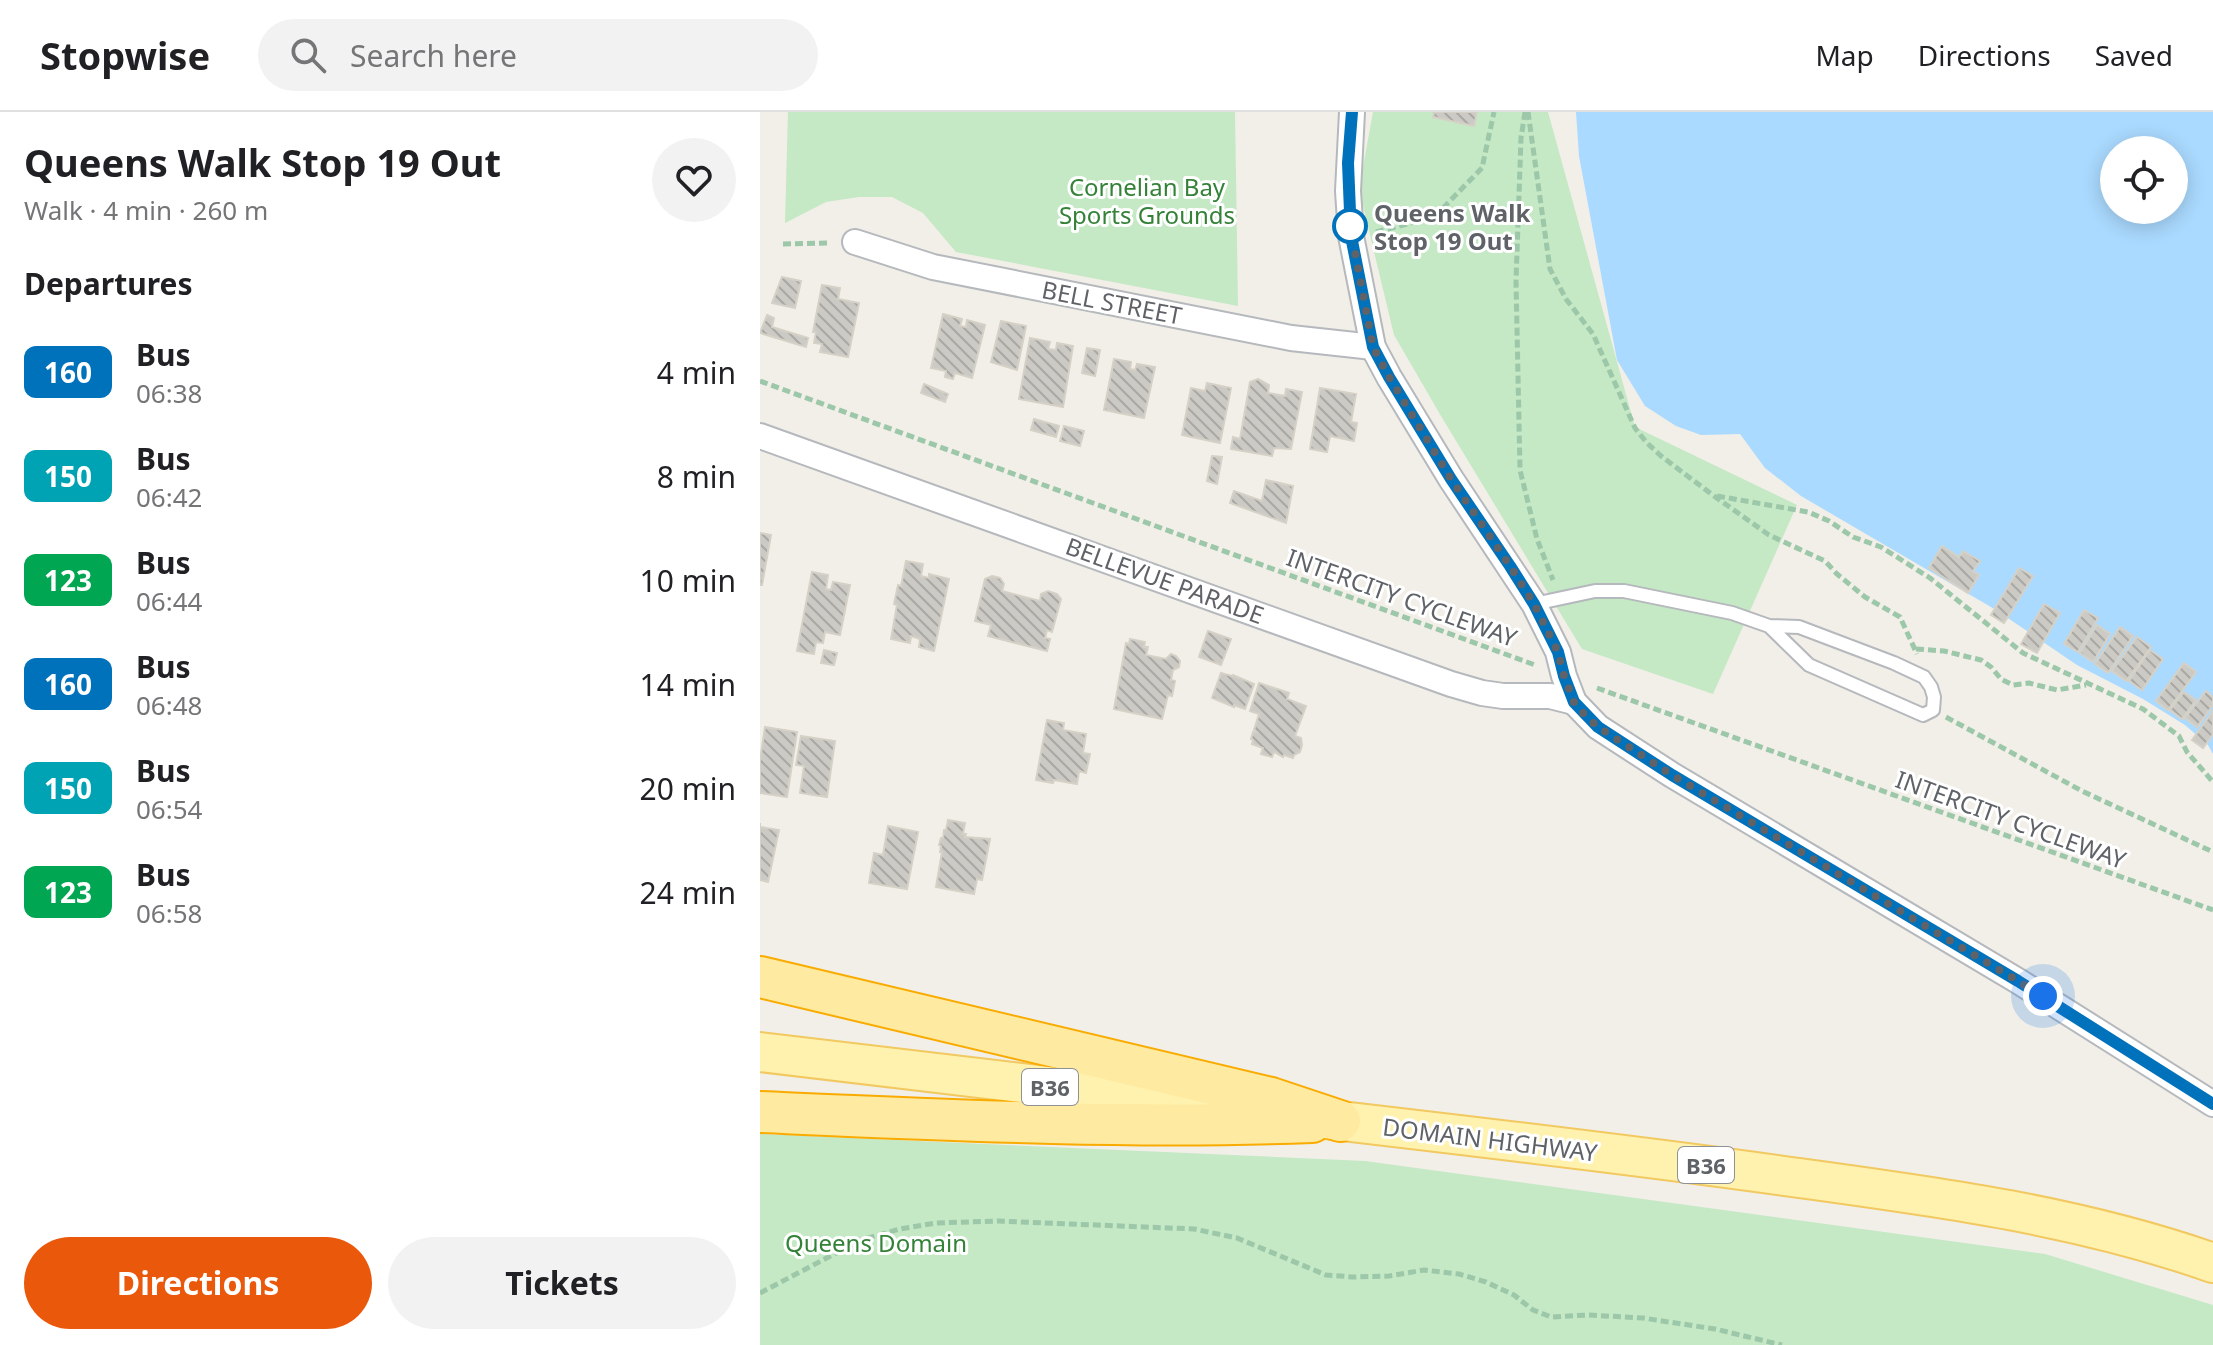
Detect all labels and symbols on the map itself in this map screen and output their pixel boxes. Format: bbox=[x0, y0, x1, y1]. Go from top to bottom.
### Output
park label: Cornelian Bay Sports Grounds bbox=[1059, 170, 1235, 231]
place label: Queens Walk Stop 19 Out bbox=[1374, 196, 1530, 257]
marker: Queens Walk Stop 19 Out bbox=[1333, 209, 1367, 243]
street label: BELL STREET bbox=[1039, 272, 1185, 332]
street label: BELLEVUE PARADE bbox=[1061, 529, 1269, 631]
street label: INTERCITY CYCLEWAY bbox=[1282, 540, 1522, 654]
street label: INTERCITY CYCLEWAY bbox=[1891, 762, 2131, 876]
your location bbox=[2023, 976, 2063, 1016]
road number: B36 bbox=[1022, 1069, 1078, 1105]
street label: DOMAIN HIGHWAY bbox=[1381, 1109, 1600, 1169]
road number: B36 bbox=[1678, 1147, 1734, 1183]
park label: Queens Domain bbox=[785, 1226, 967, 1259]

